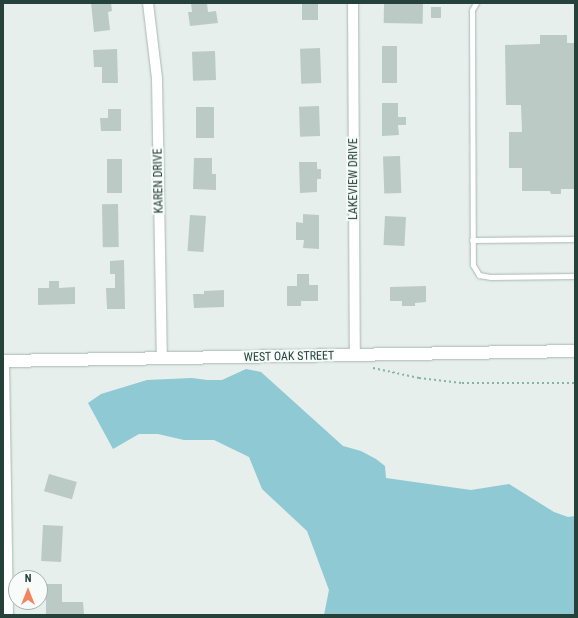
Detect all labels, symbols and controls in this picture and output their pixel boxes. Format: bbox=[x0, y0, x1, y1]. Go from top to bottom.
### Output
street label: LAKEVIEW DRIVE bbox=[347, 138, 361, 220]
street label: KAREN DRIVE bbox=[151, 148, 167, 214]
street label: WEST OAK STREET bbox=[243, 349, 335, 365]
north arrow bbox=[8, 570, 48, 610]
text: N bbox=[25, 572, 31, 585]

